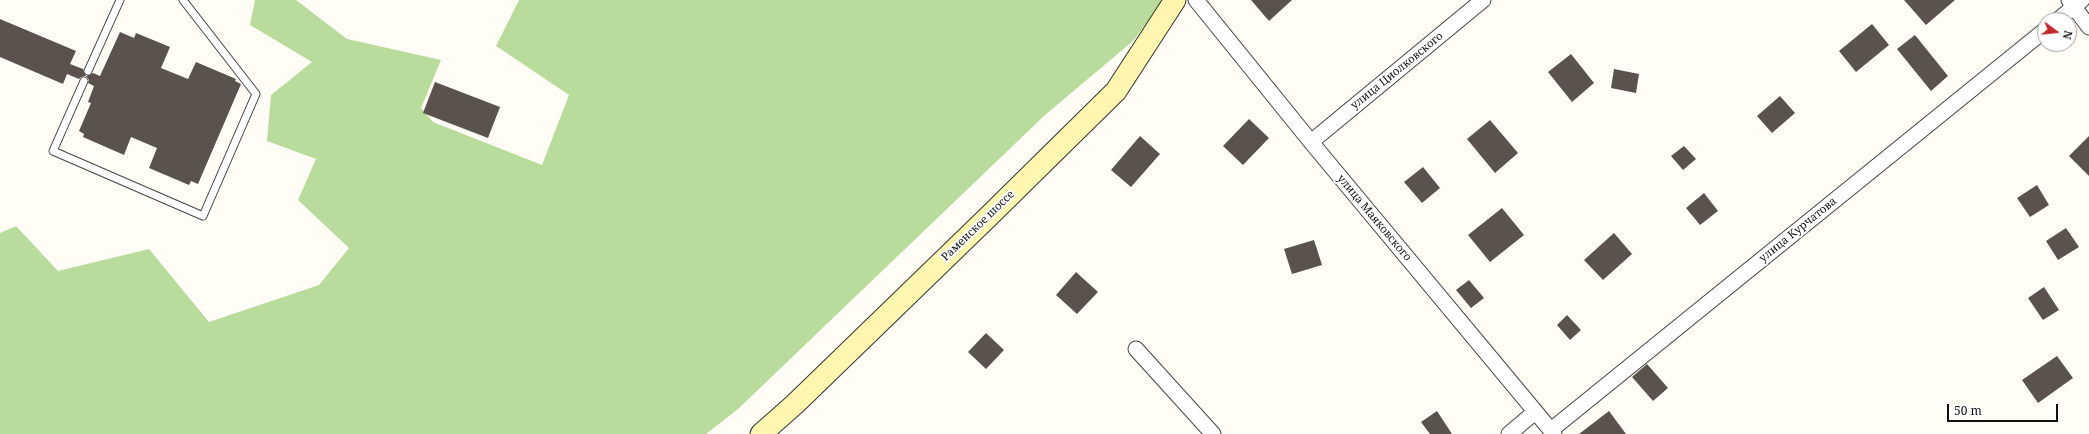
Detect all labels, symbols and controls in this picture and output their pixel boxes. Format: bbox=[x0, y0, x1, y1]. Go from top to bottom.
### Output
north arrow bbox=[2037, 12, 2077, 52]
text: N bbox=[2060, 29, 2076, 41]
street label: улица Циолковского bbox=[1348, 30, 1446, 112]
street label: улица Маяковского bbox=[1334, 172, 1414, 264]
street label: Раменское шоссе bbox=[939, 188, 1017, 264]
street label: улица Курчатова bbox=[1757, 195, 1839, 265]
scale bar bbox=[1949, 396, 2060, 422]
text: 50 m bbox=[1954, 402, 1982, 419]

